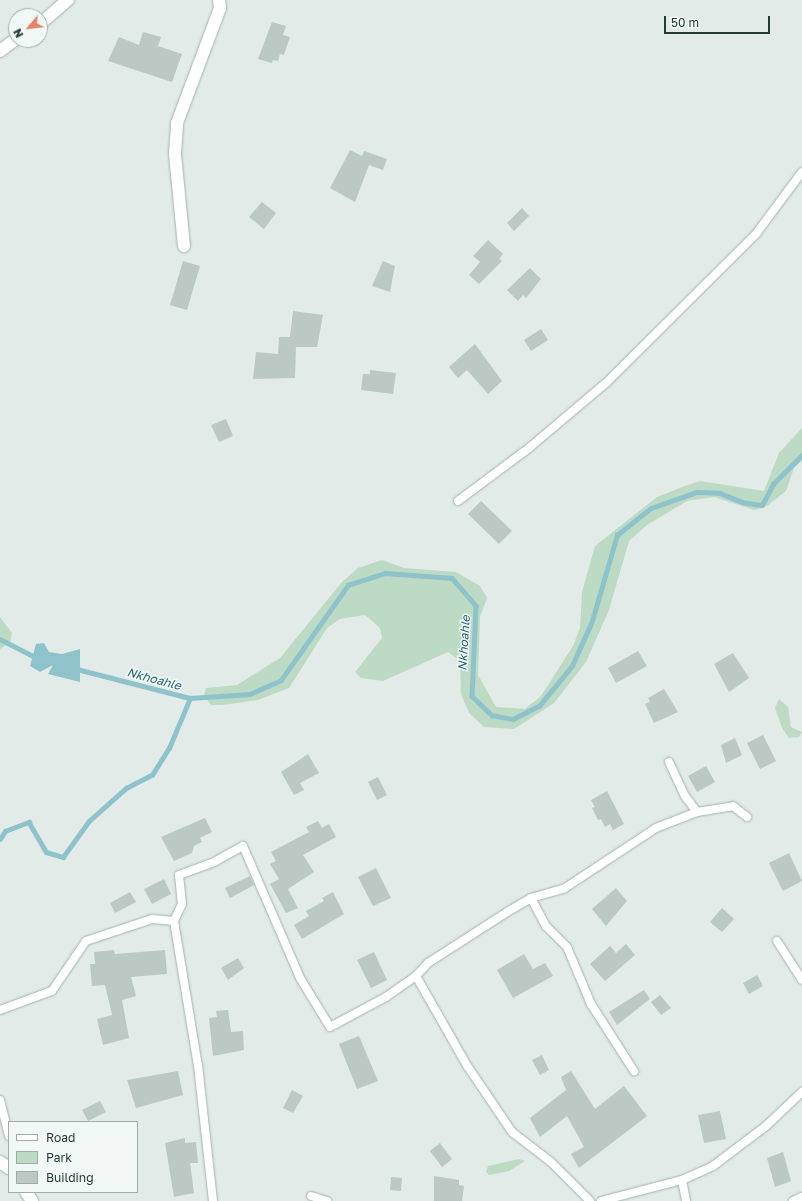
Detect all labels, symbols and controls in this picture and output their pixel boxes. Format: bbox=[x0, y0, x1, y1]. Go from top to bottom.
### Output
north arrow bbox=[8, 8, 48, 48]
scale bar bbox=[666, 8, 772, 34]
text: 50 m bbox=[671, 15, 699, 30]
text: N bbox=[10, 27, 26, 40]
water label: Nkhoahle bbox=[455, 615, 473, 671]
water label: Nkhoahle bbox=[125, 665, 183, 693]
legend bbox=[8, 1121, 138, 1193]
text: Road bbox=[46, 1130, 75, 1145]
text: Park bbox=[46, 1150, 72, 1165]
text: Building bbox=[46, 1170, 94, 1185]

